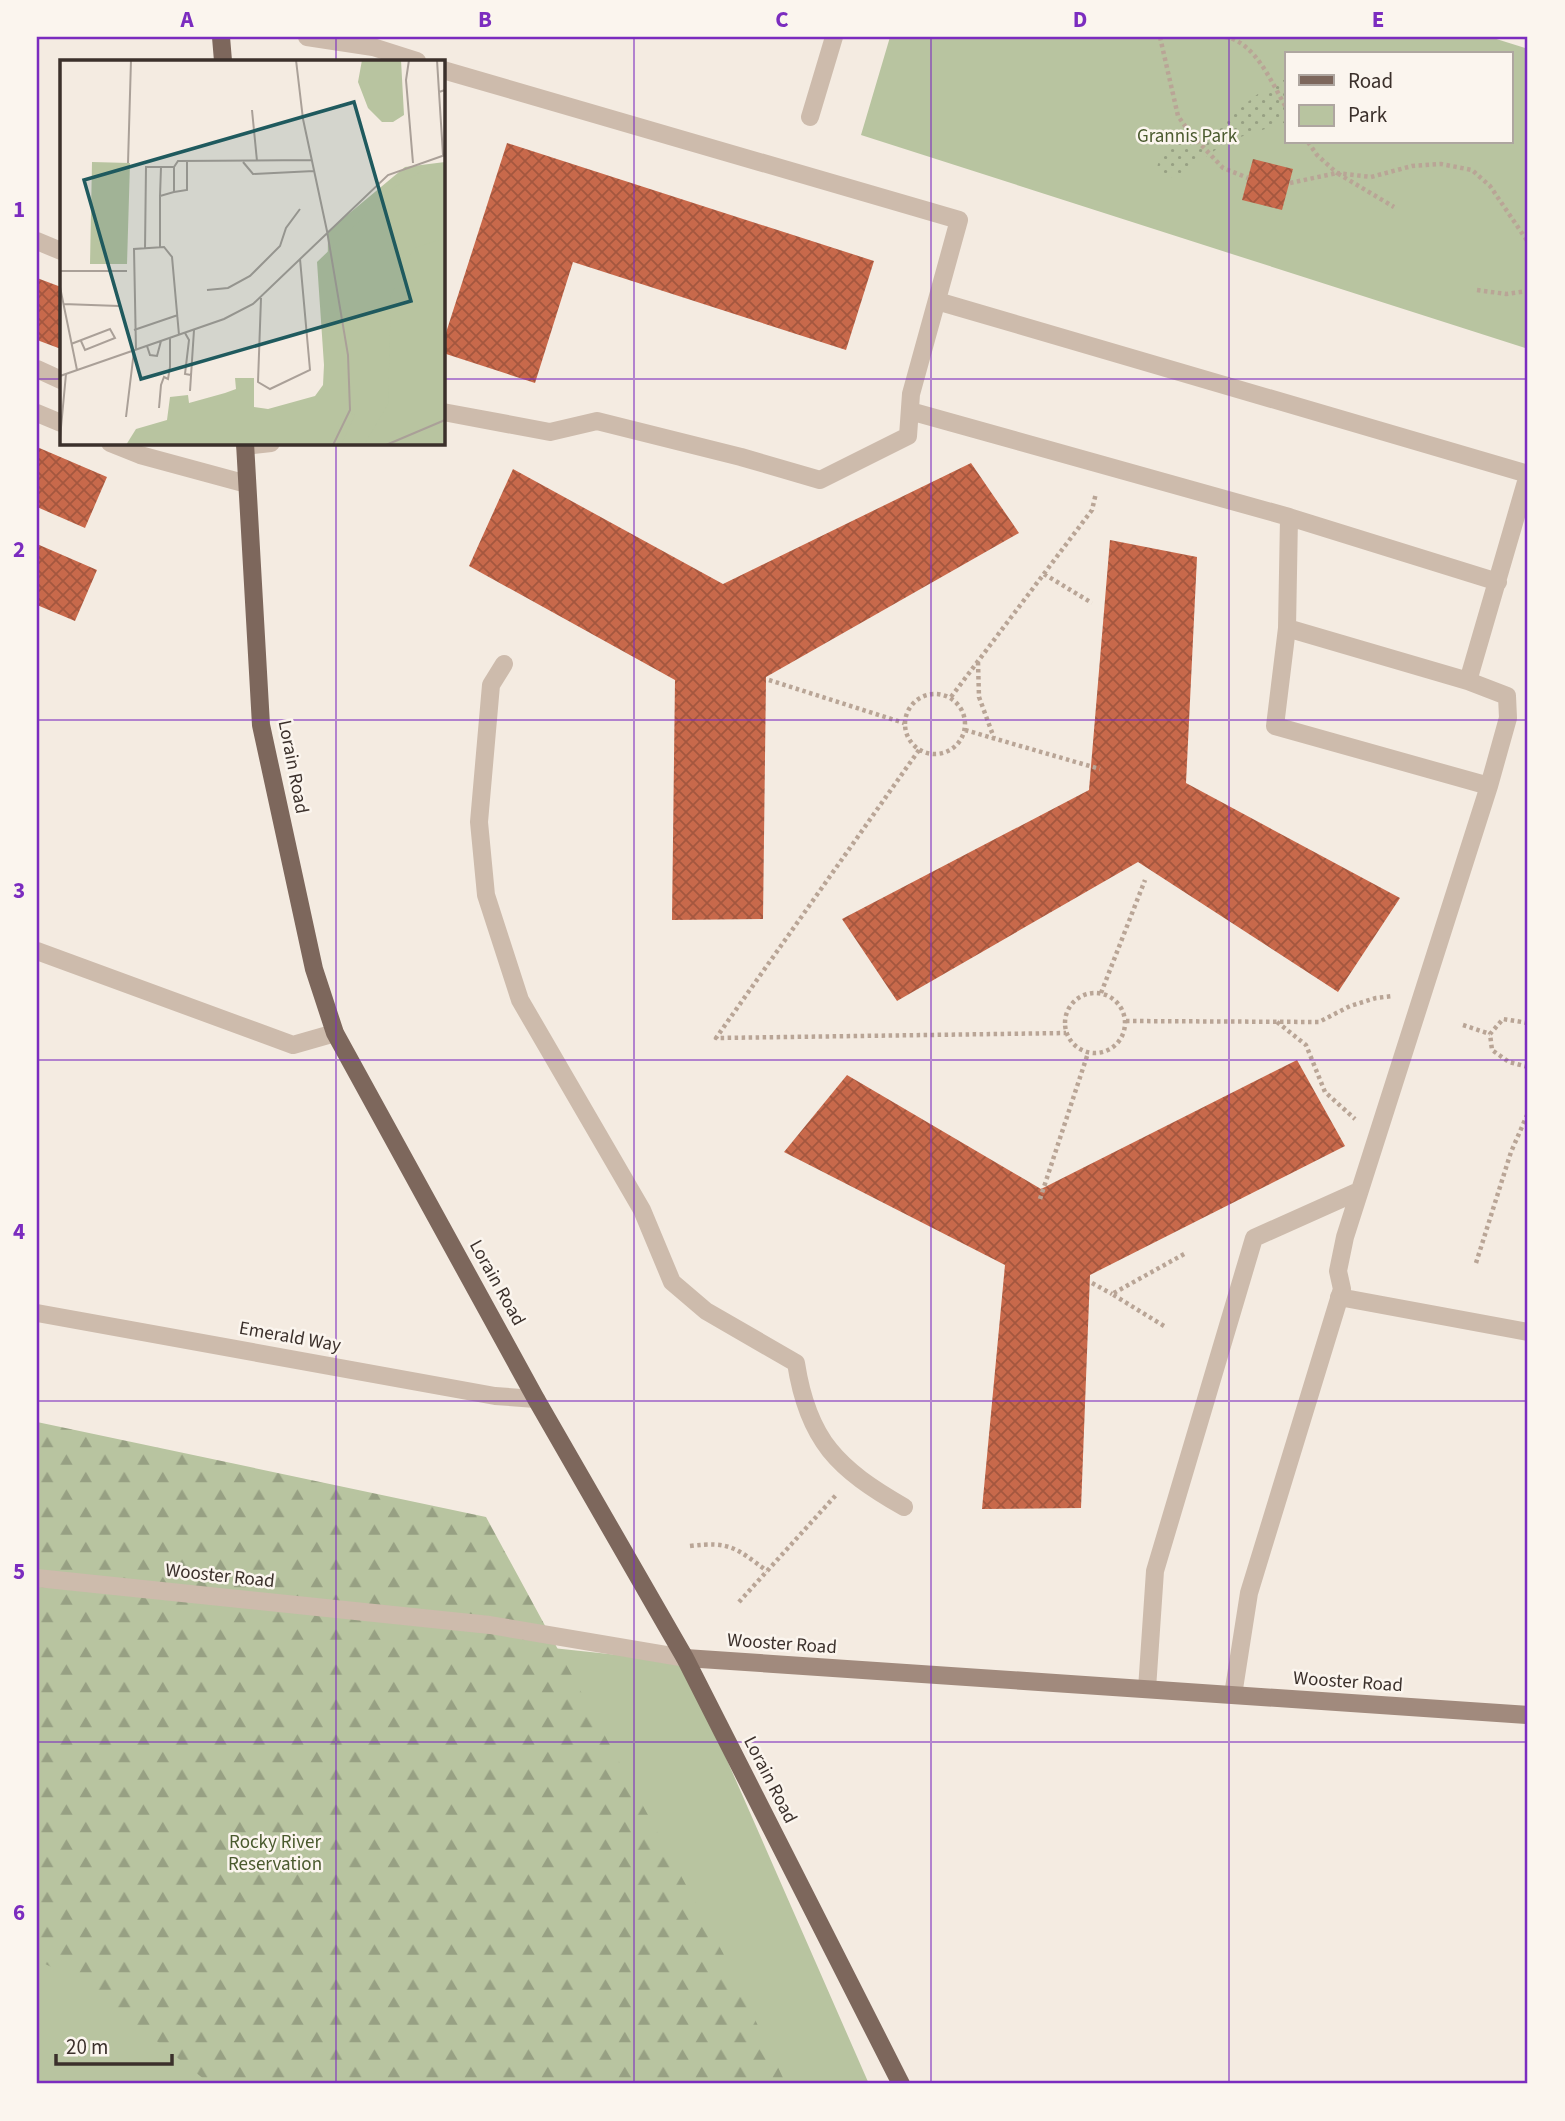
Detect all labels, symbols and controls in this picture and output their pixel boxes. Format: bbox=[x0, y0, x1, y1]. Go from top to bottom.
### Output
text: A bbox=[179, 3, 194, 36]
text: B bbox=[478, 3, 492, 36]
text: C bbox=[775, 3, 789, 36]
text: D bbox=[1073, 3, 1087, 36]
text: E bbox=[1372, 3, 1384, 36]
legend bbox=[1285, 52, 1512, 144]
inset map bbox=[60, 60, 444, 444]
text: Road bbox=[1348, 66, 1393, 96]
text: Park bbox=[1348, 100, 1388, 130]
park label: Grannis Park bbox=[1137, 123, 1238, 150]
text: 1 bbox=[13, 193, 25, 226]
text: 2 bbox=[13, 533, 25, 566]
street label: Lorain Road bbox=[271, 718, 315, 816]
text: 3 bbox=[13, 874, 25, 907]
text: 4 bbox=[13, 1215, 25, 1248]
street label: Lorain Road bbox=[462, 1235, 532, 1331]
street label: Emerald Way bbox=[237, 1315, 343, 1359]
text: 5 bbox=[13, 1555, 25, 1588]
street label: Wooster Road bbox=[164, 1557, 276, 1595]
street label: Wooster Road bbox=[726, 1627, 838, 1661]
street label: Wooster Road bbox=[1292, 1665, 1404, 1699]
street label: Lorain Road bbox=[736, 1732, 804, 1828]
park label: Rocky River Reservation bbox=[228, 1829, 322, 1878]
text: 6 bbox=[13, 1896, 25, 1929]
scale bar bbox=[56, 2023, 172, 2067]
text: 20 m bbox=[66, 2032, 108, 2062]

